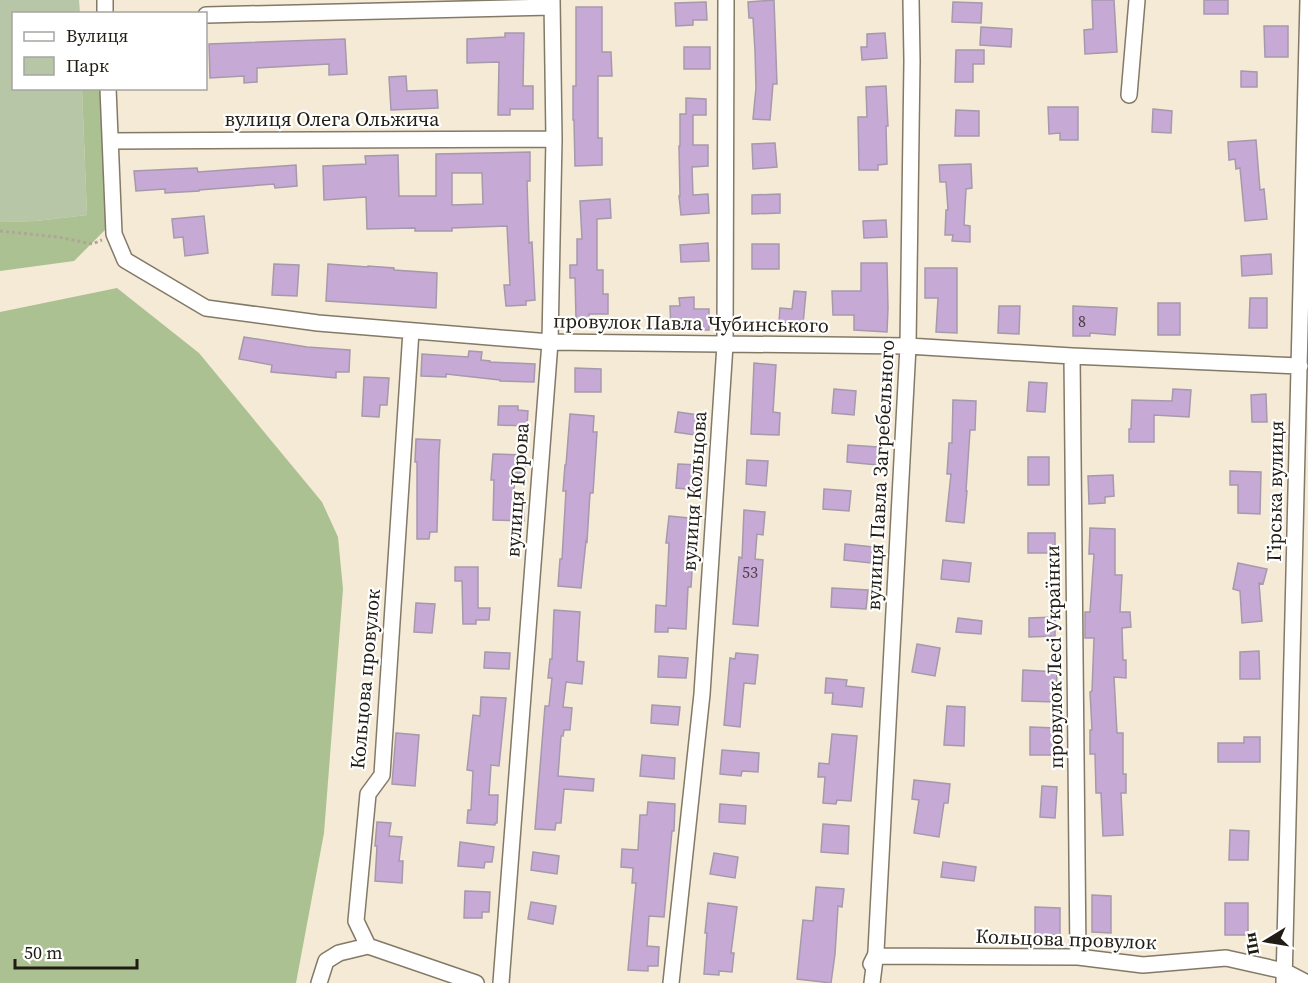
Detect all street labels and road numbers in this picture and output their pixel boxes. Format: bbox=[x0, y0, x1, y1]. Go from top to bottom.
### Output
street label: вулиця Олега Ольжича bbox=[224, 105, 440, 133]
street label: провулок Павла Чубинського bbox=[553, 307, 829, 339]
street label: вулиця Павла Загребельного bbox=[859, 339, 901, 611]
street label: вулиця Кольцова bbox=[674, 409, 714, 572]
street label: Гірська вулиця bbox=[1260, 420, 1290, 562]
street label: вулиця Юрова bbox=[498, 421, 536, 558]
street label: провулок Лесі Українки bbox=[1038, 545, 1070, 769]
street label: Кольцова провулок bbox=[343, 588, 387, 770]
street label: Кольцова провулок bbox=[975, 922, 1157, 956]

